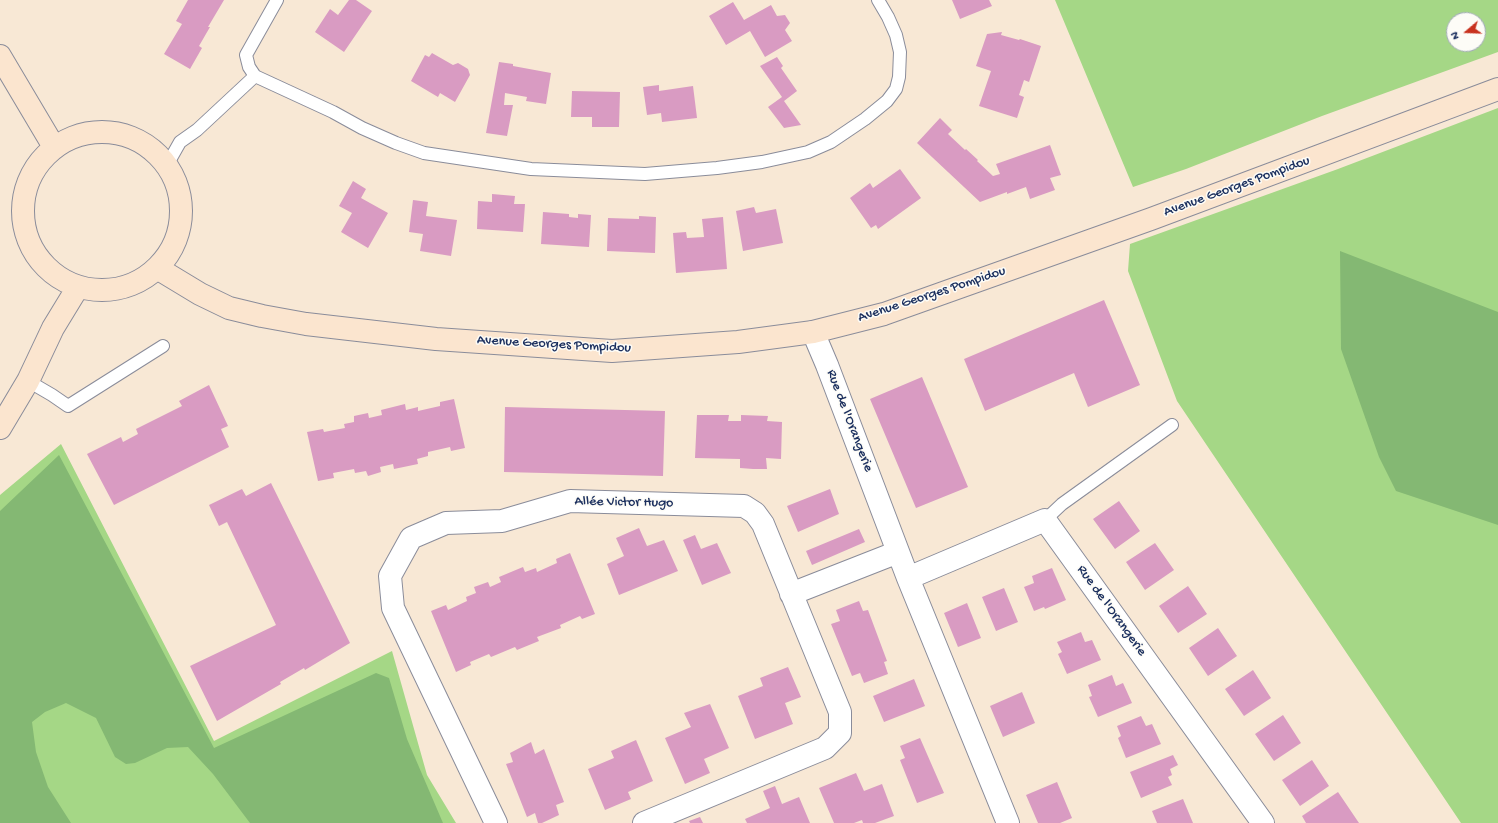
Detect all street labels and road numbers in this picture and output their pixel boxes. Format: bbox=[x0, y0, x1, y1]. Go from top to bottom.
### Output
street label: Avenue Georges Pompidou bbox=[1162, 153, 1312, 221]
street label: Avenue Georges Pompidou bbox=[856, 263, 1008, 327]
street label: Avenue Georges Pompidou bbox=[477, 333, 631, 357]
street label: Rue de l'Orangerie bbox=[822, 368, 876, 474]
street label: Allée Victor Hugo bbox=[574, 494, 674, 512]
street label: Rue de l'Orangerie bbox=[1072, 562, 1150, 660]

